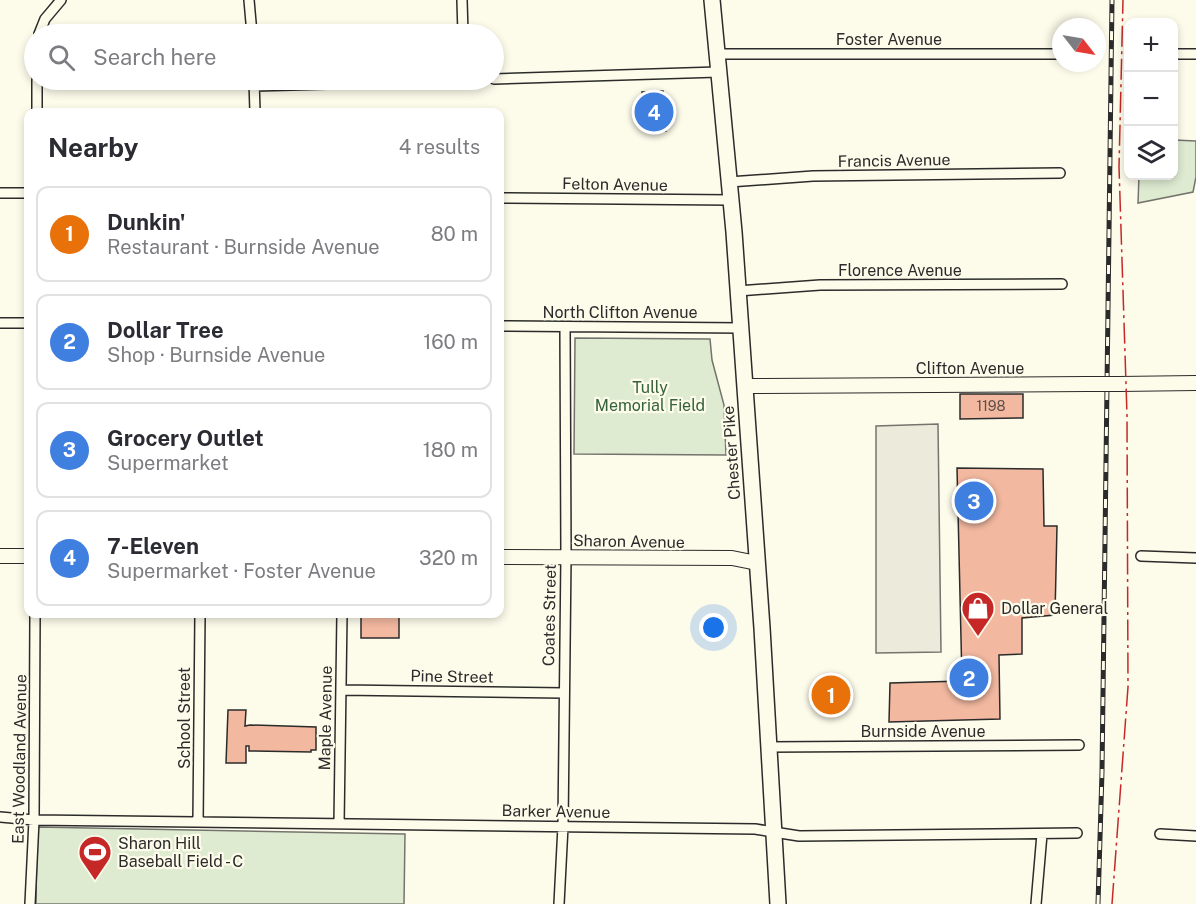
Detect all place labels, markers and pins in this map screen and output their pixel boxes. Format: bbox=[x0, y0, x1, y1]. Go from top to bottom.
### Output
pin: 4 bbox=[634, 90, 674, 134]
pin: 3 bbox=[954, 478, 994, 524]
shop icon: Dollar General bbox=[960, 590, 996, 637]
place label: Dollar General bbox=[1001, 599, 1108, 618]
pin: 2 bbox=[950, 656, 988, 700]
pin: 1 bbox=[812, 672, 850, 718]
sports icon: Sharon Hill Baseball Field - C bbox=[77, 834, 113, 881]
place label: Sharon Hill Baseball Field - C bbox=[118, 834, 243, 871]

